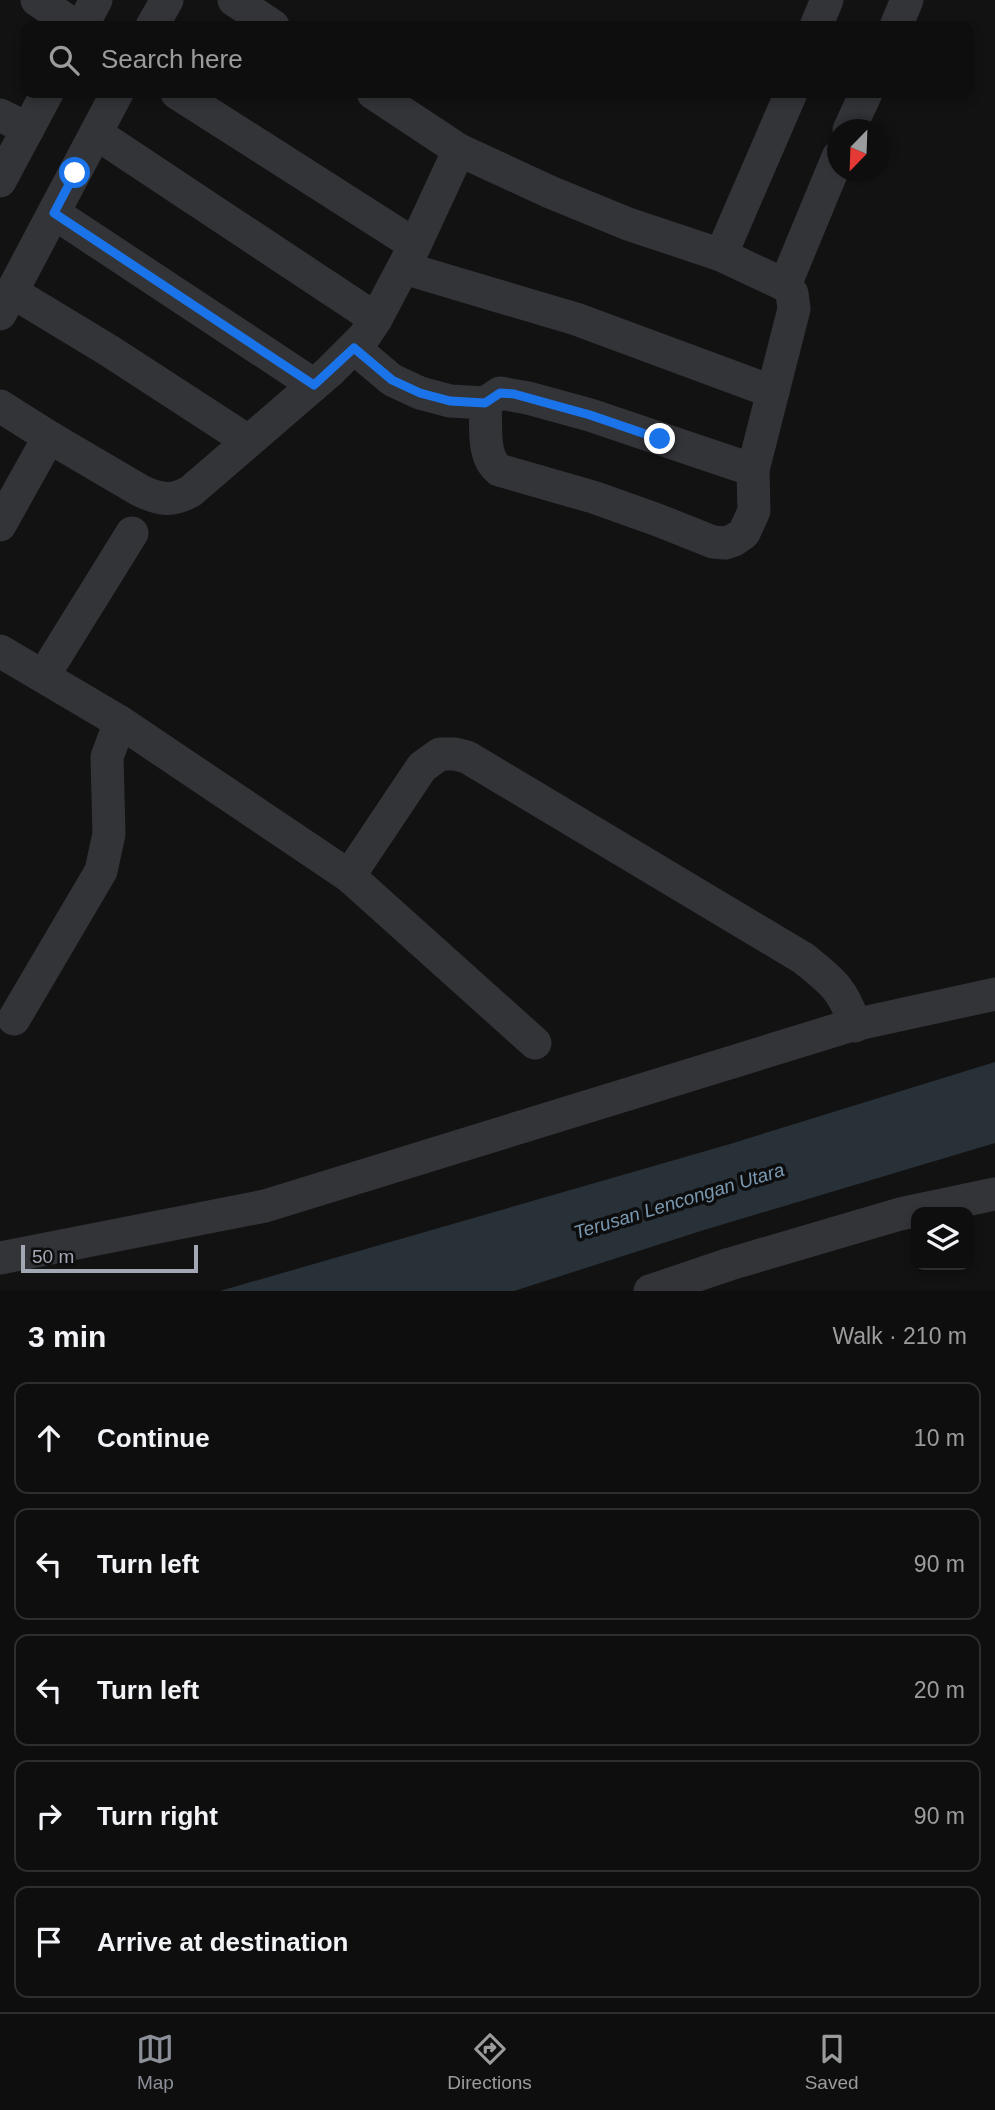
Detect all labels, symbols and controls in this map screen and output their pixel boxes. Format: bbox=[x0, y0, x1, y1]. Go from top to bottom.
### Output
search box bbox=[21, 21, 974, 98]
icon: search bbox=[45, 41, 83, 79]
text: Search here bbox=[101, 44, 243, 74]
north arrow bbox=[827, 119, 890, 182]
route start bbox=[59, 157, 90, 188]
route end bbox=[644, 423, 675, 454]
water label: Terusan Lencongan Utara bbox=[571, 1159, 787, 1243]
map controls bbox=[911, 1207, 974, 1270]
button: layers bbox=[911, 1207, 974, 1270]
scale bar bbox=[21, 1242, 198, 1274]
text: 50 m bbox=[32, 1246, 74, 1267]
text: 3 min bbox=[28, 1320, 106, 1353]
text: Walk · 210 m bbox=[832, 1323, 967, 1349]
icon: ahead bbox=[30, 1419, 68, 1457]
text: Continue bbox=[97, 1423, 210, 1453]
text: 10 m bbox=[914, 1425, 965, 1451]
icon: left bbox=[30, 1545, 68, 1583]
text: Turn left bbox=[97, 1549, 199, 1579]
text: 90 m bbox=[914, 1551, 965, 1577]
icon: left bbox=[30, 1671, 68, 1709]
text: Turn left bbox=[97, 1675, 199, 1705]
text: 20 m bbox=[914, 1677, 965, 1703]
icon: right bbox=[30, 1797, 68, 1835]
text: Turn right bbox=[97, 1801, 218, 1831]
text: 90 m bbox=[914, 1803, 965, 1829]
icon: arrive bbox=[30, 1923, 68, 1961]
text: Arrive at destination bbox=[97, 1927, 348, 1957]
tab: Map bbox=[136, 2030, 174, 2094]
tab: Directions bbox=[447, 2030, 532, 2094]
tab: Saved bbox=[805, 2030, 859, 2094]

